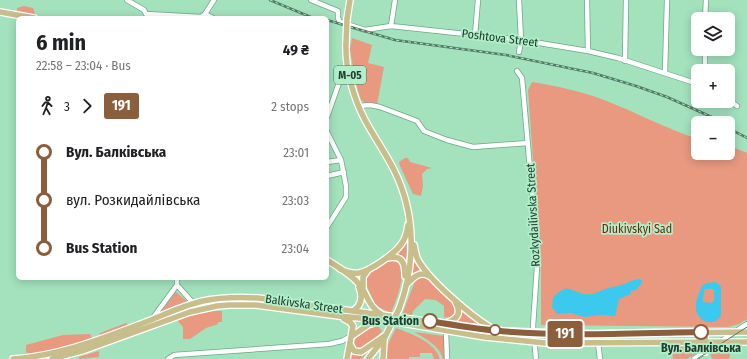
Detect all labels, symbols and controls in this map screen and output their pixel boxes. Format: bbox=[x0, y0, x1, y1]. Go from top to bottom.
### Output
map controls bbox=[691, 12, 735, 160]
button: layers bbox=[691, 12, 735, 56]
street label: Poshtova Street bbox=[461, 26, 539, 50]
text: 6 min bbox=[36, 29, 86, 56]
text: 49 ₴ bbox=[283, 41, 309, 59]
text: 22:58 – 23:04 · Bus bbox=[36, 58, 131, 73]
button: + bbox=[691, 64, 735, 108]
road number: М-05 bbox=[334, 66, 366, 84]
icon: walk bbox=[36, 95, 58, 117]
icon: forward bbox=[76, 95, 98, 117]
text: 191 bbox=[112, 97, 131, 114]
text: 3 bbox=[64, 99, 70, 114]
text: 2 stops bbox=[271, 99, 309, 114]
button: − bbox=[691, 116, 735, 160]
text: Вул. Балківська bbox=[66, 143, 166, 161]
text: 23:01 bbox=[283, 145, 309, 160]
street label: Rozkydailivska Street bbox=[523, 163, 543, 267]
text: вул. Розкидайлiвська bbox=[66, 191, 200, 209]
text: 23:03 bbox=[282, 193, 309, 208]
park label: Diukivskyi Sad bbox=[602, 222, 672, 236]
text: Bus Station bbox=[66, 239, 137, 257]
text: 23:04 bbox=[282, 241, 309, 256]
street label: Balkivska Street bbox=[264, 292, 344, 316]
marker: Bus Station bbox=[422, 313, 438, 329]
place label: Bus Station bbox=[362, 314, 419, 328]
line badge: 191 bbox=[542, 321, 588, 347]
unlabelled marker bbox=[489, 324, 501, 336]
marker: Вул. Балківська bbox=[693, 324, 709, 340]
text: 191 bbox=[556, 325, 574, 342]
place label: Вул. Балківська bbox=[661, 341, 741, 355]

